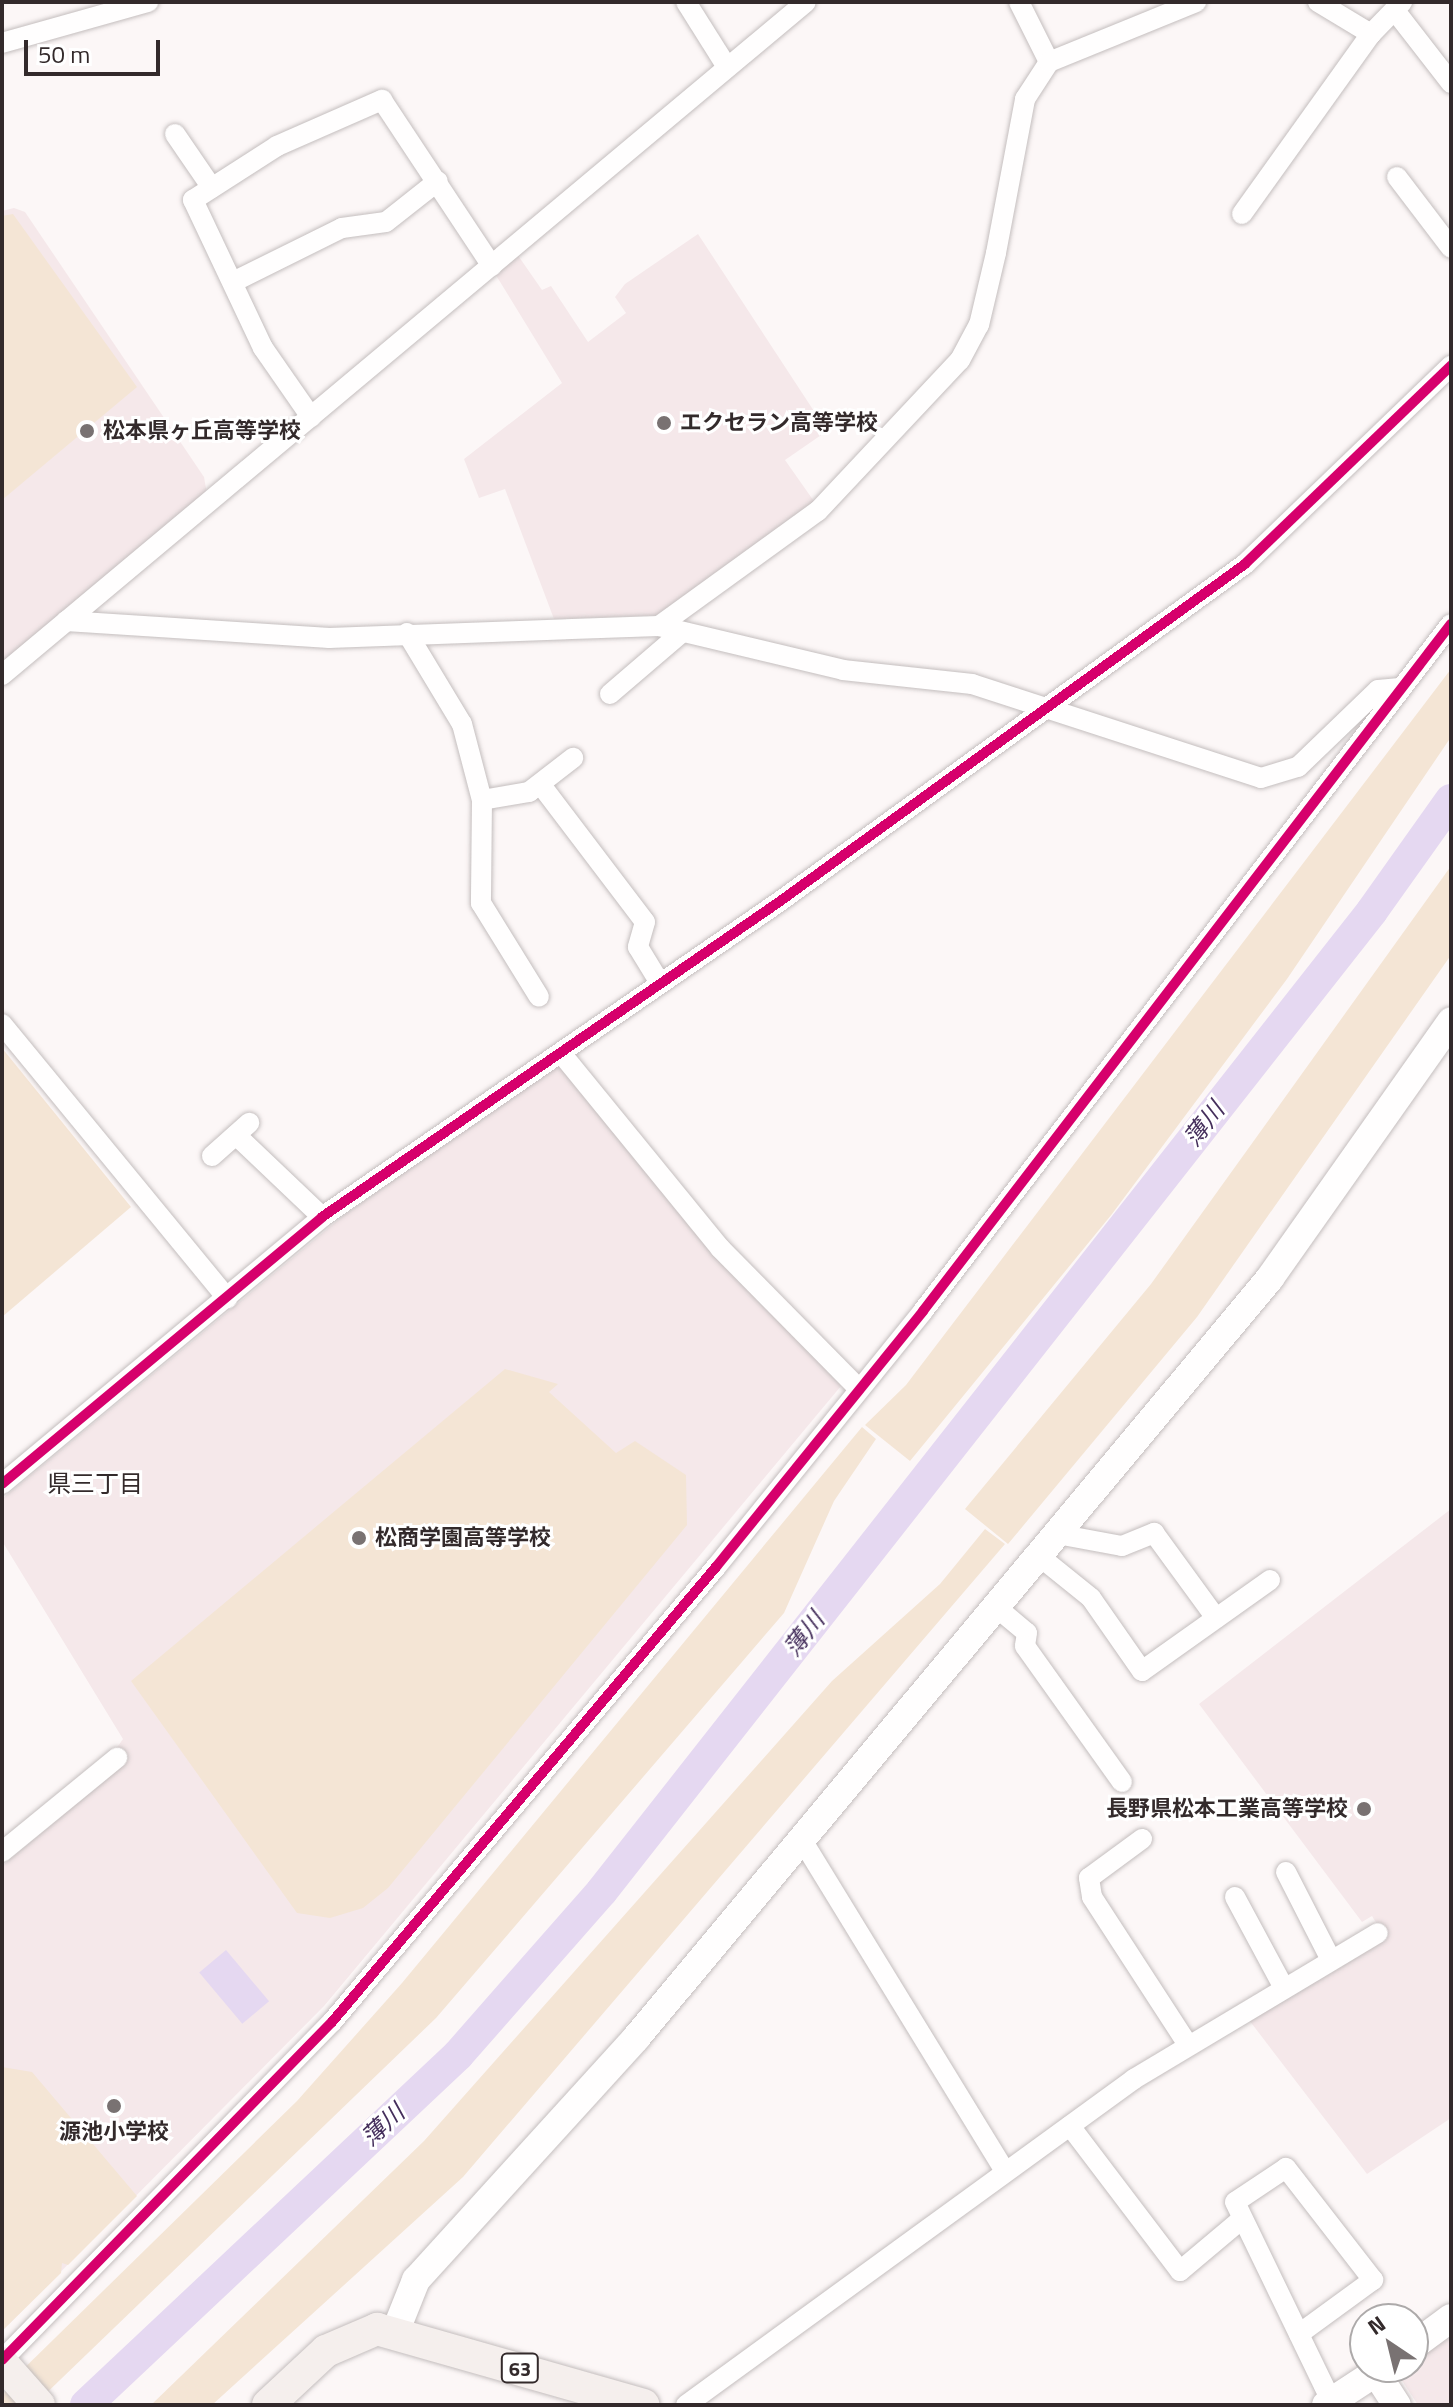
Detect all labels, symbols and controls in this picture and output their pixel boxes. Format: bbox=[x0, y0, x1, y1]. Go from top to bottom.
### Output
scale bar bbox=[28, 24, 164, 74]
text: 50 m bbox=[38, 36, 90, 72]
place label: エクセラン高等学校 bbox=[680, 410, 878, 436]
marker: エクセラン高等学校 bbox=[655, 414, 673, 432]
place label: 松本県ヶ丘高等学校 bbox=[103, 418, 301, 444]
marker: 松本県ヶ丘高等学校 bbox=[78, 422, 96, 440]
water label: 薄川 bbox=[1178, 1096, 1230, 1152]
district label: 県三丁目 bbox=[47, 1470, 143, 1498]
place label: 松商学園高等学校 bbox=[375, 1525, 551, 1551]
marker: 松商学園高等学校 bbox=[350, 1529, 368, 1547]
water label: 薄川 bbox=[778, 1606, 830, 1662]
place label: 長野県松本工業高等学校 bbox=[1106, 1796, 1348, 1822]
marker: 長野県松本工業高等学校 bbox=[1355, 1800, 1373, 1818]
marker: 源池小学校 bbox=[105, 2097, 123, 2115]
water label: 薄川 bbox=[356, 2098, 410, 2152]
place label: 源池小学校 bbox=[59, 2119, 169, 2145]
north arrow bbox=[1349, 2303, 1429, 2383]
text: N bbox=[1360, 2307, 1392, 2343]
road number: 63 bbox=[500, 2352, 540, 2384]

